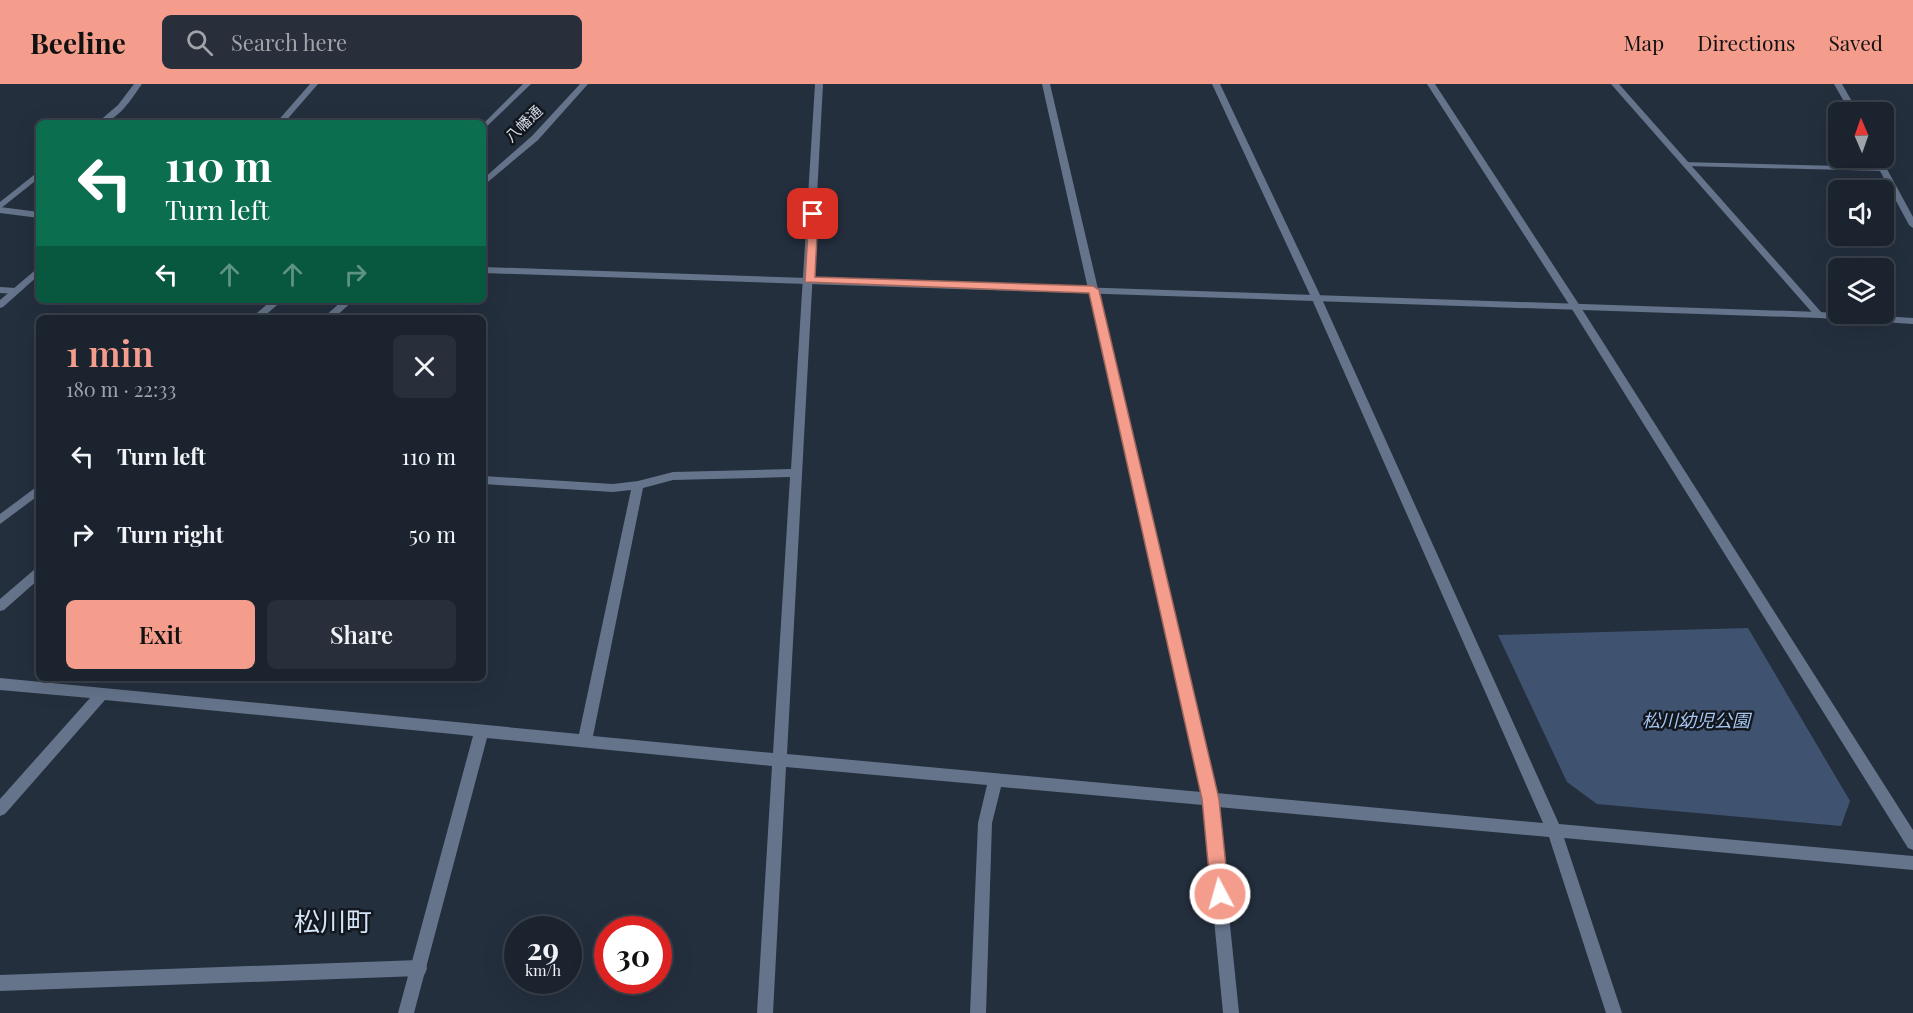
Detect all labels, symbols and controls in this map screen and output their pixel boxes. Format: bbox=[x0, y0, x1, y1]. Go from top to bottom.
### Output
search box bbox=[162, 15, 582, 69]
text: Beeline bbox=[30, 24, 126, 61]
icon: search bbox=[183, 26, 216, 59]
text: Search here bbox=[231, 27, 347, 57]
text: Map bbox=[1623, 28, 1664, 56]
text: Directions bbox=[1697, 28, 1795, 56]
text: Saved bbox=[1828, 28, 1883, 56]
street label: 八幡通 bbox=[500, 100, 546, 146]
north arrow bbox=[1828, 102, 1894, 168]
map controls bbox=[1828, 102, 1894, 324]
text: 110 m bbox=[165, 137, 272, 193]
icon: left bbox=[66, 144, 144, 222]
button: sound bbox=[1828, 180, 1894, 246]
pin bbox=[787, 188, 838, 239]
text: Turn left bbox=[165, 191, 269, 227]
icon: arrive bbox=[796, 197, 829, 230]
icon: left bbox=[150, 258, 183, 291]
icon: ahead bbox=[213, 258, 246, 291]
icon: ahead bbox=[276, 258, 309, 291]
icon: right bbox=[339, 258, 372, 291]
button: layers bbox=[1828, 258, 1894, 324]
text: 1 min bbox=[66, 328, 154, 376]
button: close bbox=[393, 335, 456, 398]
text: 180 m · 22:33 bbox=[66, 375, 176, 402]
icon: left bbox=[66, 440, 99, 473]
text: Turn left bbox=[117, 441, 206, 471]
text: 110 m bbox=[402, 441, 456, 471]
icon: right bbox=[66, 518, 99, 551]
text: Turn right bbox=[117, 519, 223, 549]
text: 50 m bbox=[409, 519, 456, 549]
button: Exit bbox=[66, 600, 255, 669]
button: Share bbox=[267, 600, 456, 669]
park label: 松川幼児公園 bbox=[1642, 708, 1753, 732]
position arrow bbox=[1188, 862, 1252, 926]
district label: 松川町 bbox=[294, 903, 372, 938]
speed limit sign: 30 bbox=[594, 916, 672, 994]
text: 29 bbox=[527, 928, 559, 968]
text: km/h bbox=[525, 960, 561, 980]

